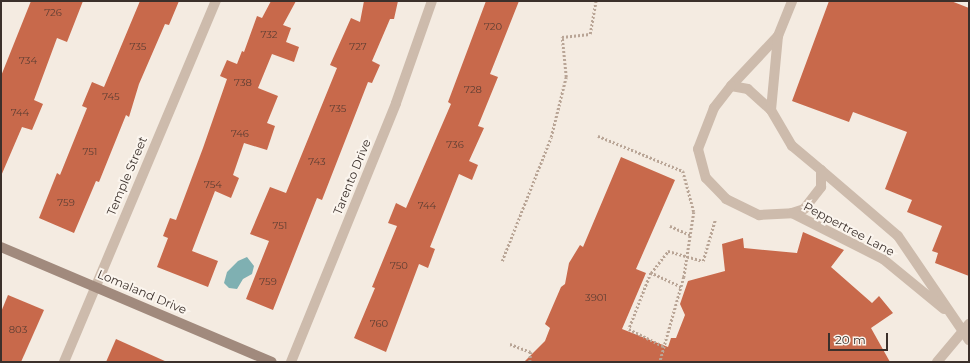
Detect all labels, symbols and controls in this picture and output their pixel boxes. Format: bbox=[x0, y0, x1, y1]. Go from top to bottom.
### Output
house number: 726 bbox=[44, 7, 62, 19]
house number: 720 bbox=[484, 21, 502, 33]
house number: 732 bbox=[260, 29, 278, 41]
house number: 735 bbox=[129, 41, 147, 53]
house number: 727 bbox=[349, 41, 367, 53]
house number: 734 bbox=[19, 55, 37, 67]
house number: 738 bbox=[234, 77, 252, 89]
house number: 728 bbox=[464, 84, 482, 96]
house number: 745 bbox=[102, 91, 120, 103]
house number: 735 bbox=[329, 103, 347, 115]
house number: 744 bbox=[11, 107, 29, 119]
house number: 746 bbox=[231, 128, 249, 140]
street label: Temple Street bbox=[104, 134, 150, 218]
street label: Tarento Drive bbox=[330, 137, 374, 217]
house number: 736 bbox=[446, 139, 464, 151]
house number: 751 bbox=[83, 146, 97, 158]
house number: 743 bbox=[308, 156, 326, 168]
house number: 754 bbox=[204, 179, 222, 191]
house number: 759 bbox=[57, 197, 75, 209]
street label: Peppertree Lane bbox=[801, 199, 897, 259]
house number: 744 bbox=[418, 200, 436, 212]
house number: 751 bbox=[273, 220, 287, 232]
house number: 750 bbox=[390, 260, 408, 272]
street label: Lomaland Drive bbox=[95, 267, 189, 317]
house number: 759 bbox=[259, 276, 277, 288]
house number: 3901 bbox=[585, 292, 607, 304]
house number: 760 bbox=[370, 318, 388, 330]
house number: 803 bbox=[9, 324, 27, 336]
scale bar bbox=[830, 325, 890, 351]
text: 20 m bbox=[835, 332, 866, 347]

